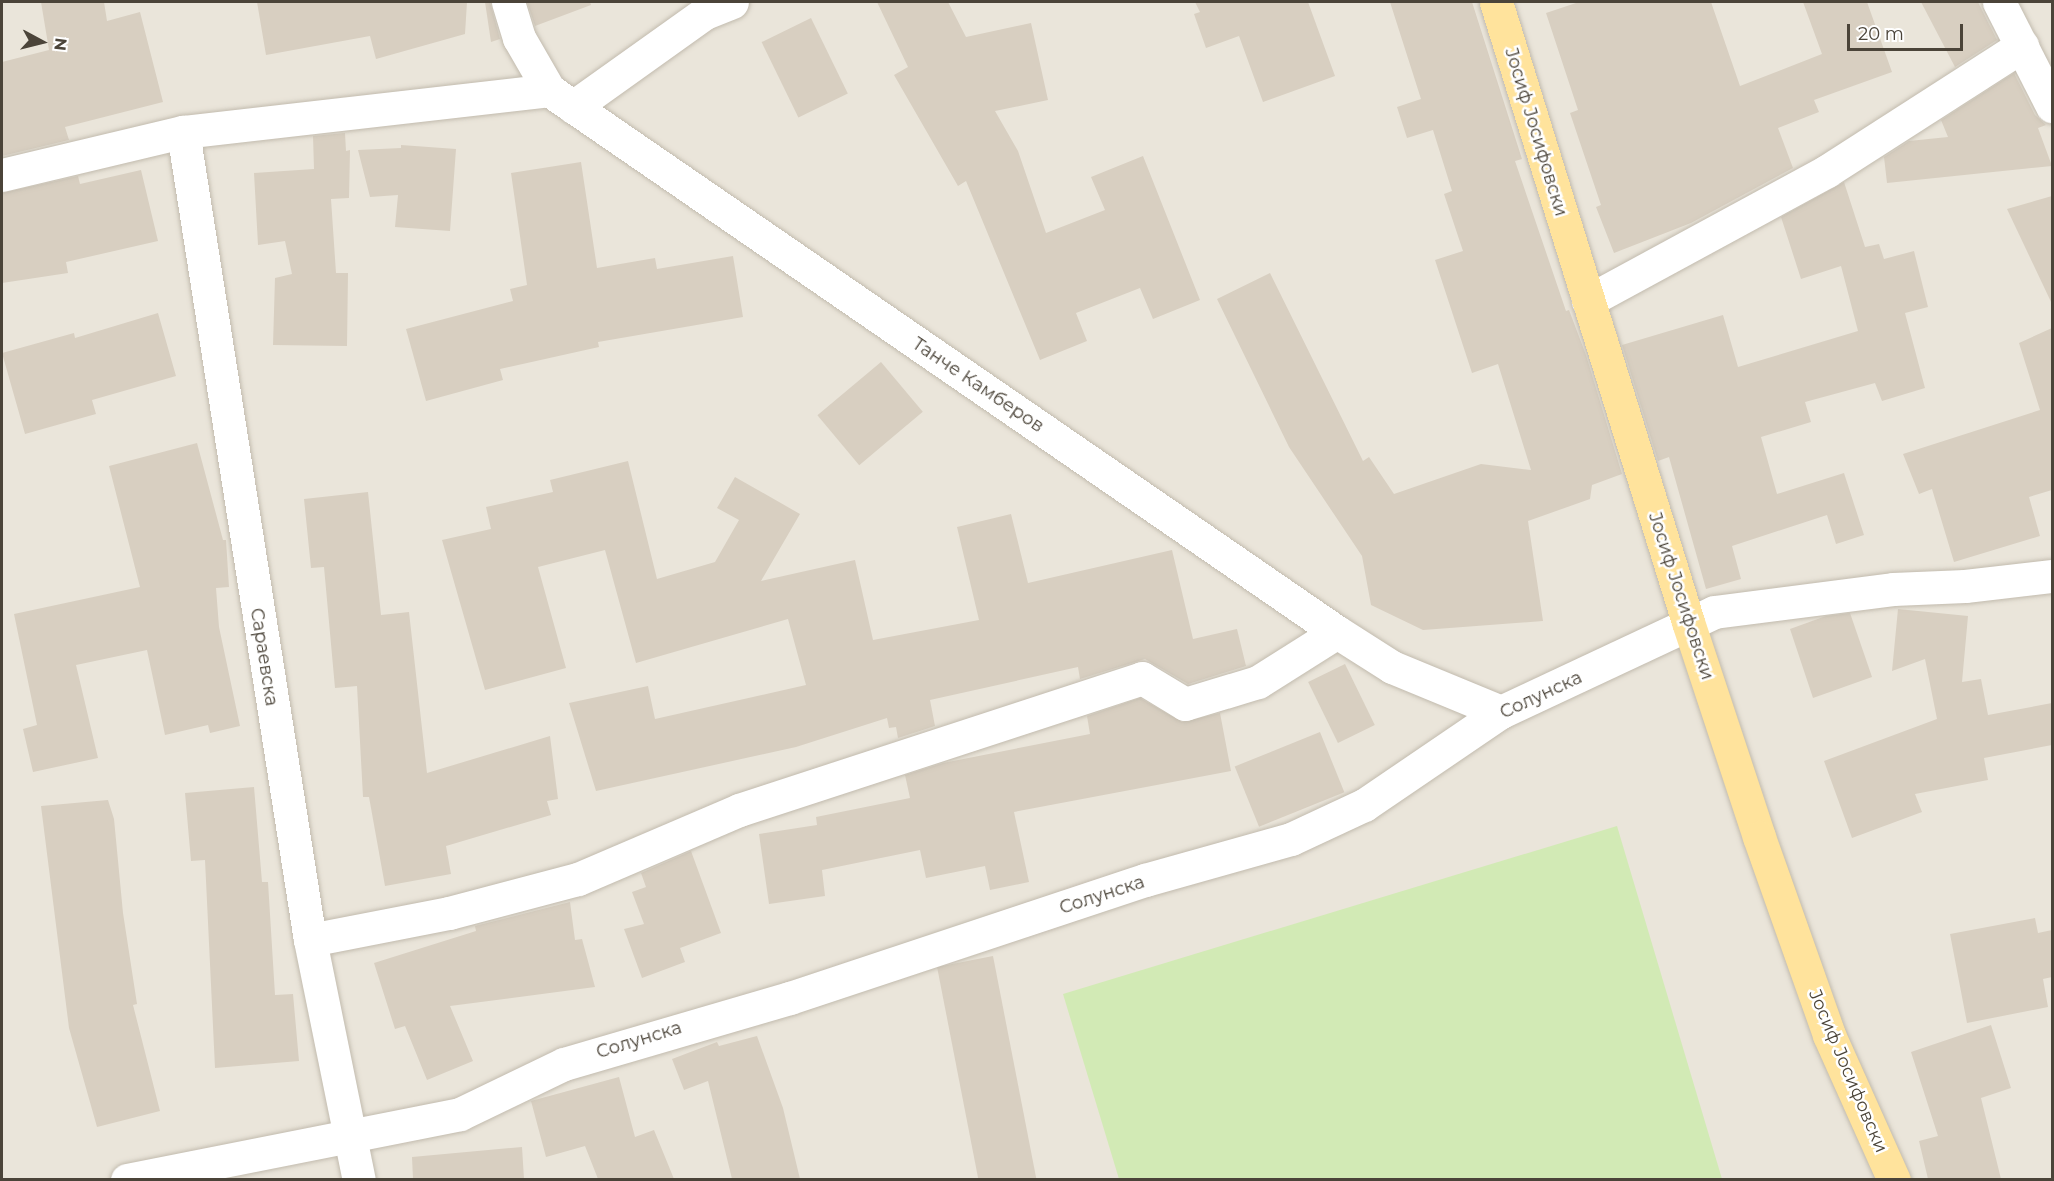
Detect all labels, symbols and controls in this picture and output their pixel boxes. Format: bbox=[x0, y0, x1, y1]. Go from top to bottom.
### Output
north arrow bbox=[12, 12, 72, 72]
scale bar bbox=[1850, 12, 1966, 50]
text: 20 m bbox=[1858, 23, 1904, 45]
text: N bbox=[50, 37, 71, 52]
street label: Јосиф Јосифовски bbox=[1500, 45, 1572, 219]
street label: Танче Камберов bbox=[908, 333, 1048, 437]
street label: Јосиф Јосифовски bbox=[1644, 509, 1718, 683]
street label: Сараевска bbox=[246, 606, 282, 708]
street label: Солунска bbox=[1496, 667, 1586, 723]
street label: Солунска bbox=[1057, 871, 1147, 919]
street label: Јосиф Јосифовски bbox=[1804, 986, 1892, 1156]
street label: Солунска bbox=[594, 1017, 684, 1063]

